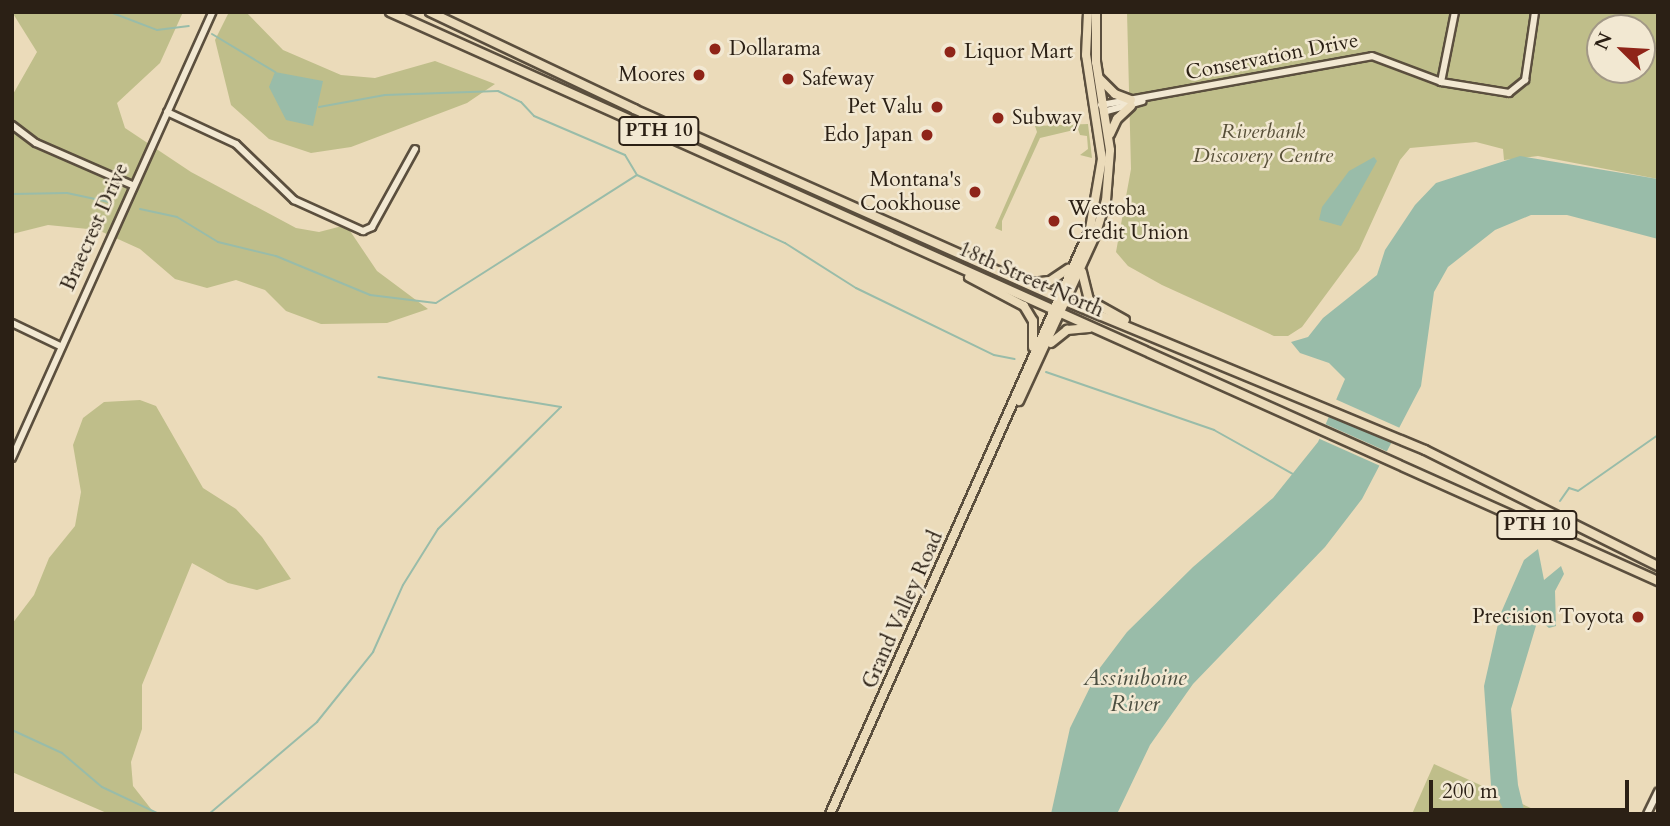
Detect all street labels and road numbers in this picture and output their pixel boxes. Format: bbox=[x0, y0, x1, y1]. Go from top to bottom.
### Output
street label: Conservation Drive bbox=[1183, 28, 1361, 86]
road number: PTH 10 bbox=[617, 116, 701, 146]
street label: Braecrest Drive bbox=[56, 159, 134, 295]
street label: 18th Street North bbox=[954, 237, 1108, 323]
road number: PTH 10 bbox=[1495, 510, 1579, 540]
street label: Grand Valley Road bbox=[857, 527, 949, 693]

